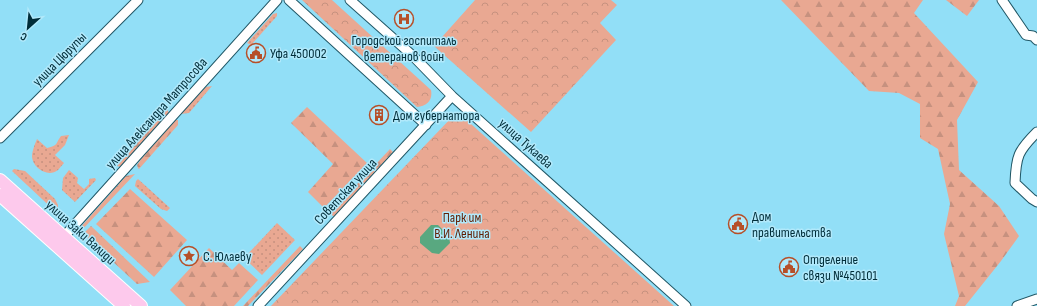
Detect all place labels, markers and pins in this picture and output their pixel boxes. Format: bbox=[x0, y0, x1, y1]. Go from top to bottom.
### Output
hospital icon: Городской госпиталь ветеранов войн bbox=[393, 8, 415, 30]
place label: Городской госпиталь ветеранов войн bbox=[351, 32, 457, 65]
public building icon: Уфа 450002 bbox=[245, 42, 267, 64]
place label: Уфа 450002 bbox=[270, 45, 327, 62]
building icon: Дом губернатора bbox=[368, 104, 390, 126]
place label: Дом губернатора bbox=[393, 107, 480, 124]
place label: Дом правительства bbox=[752, 208, 831, 241]
public building icon: Дом правительства bbox=[727, 213, 749, 235]
place icon: С. Юлаеву bbox=[178, 245, 200, 267]
place label: С. Юлаеву bbox=[203, 248, 252, 265]
place label: Отделение связи №450101 bbox=[803, 251, 877, 284]
public building icon: Отделение связи №450101 bbox=[778, 256, 800, 278]

